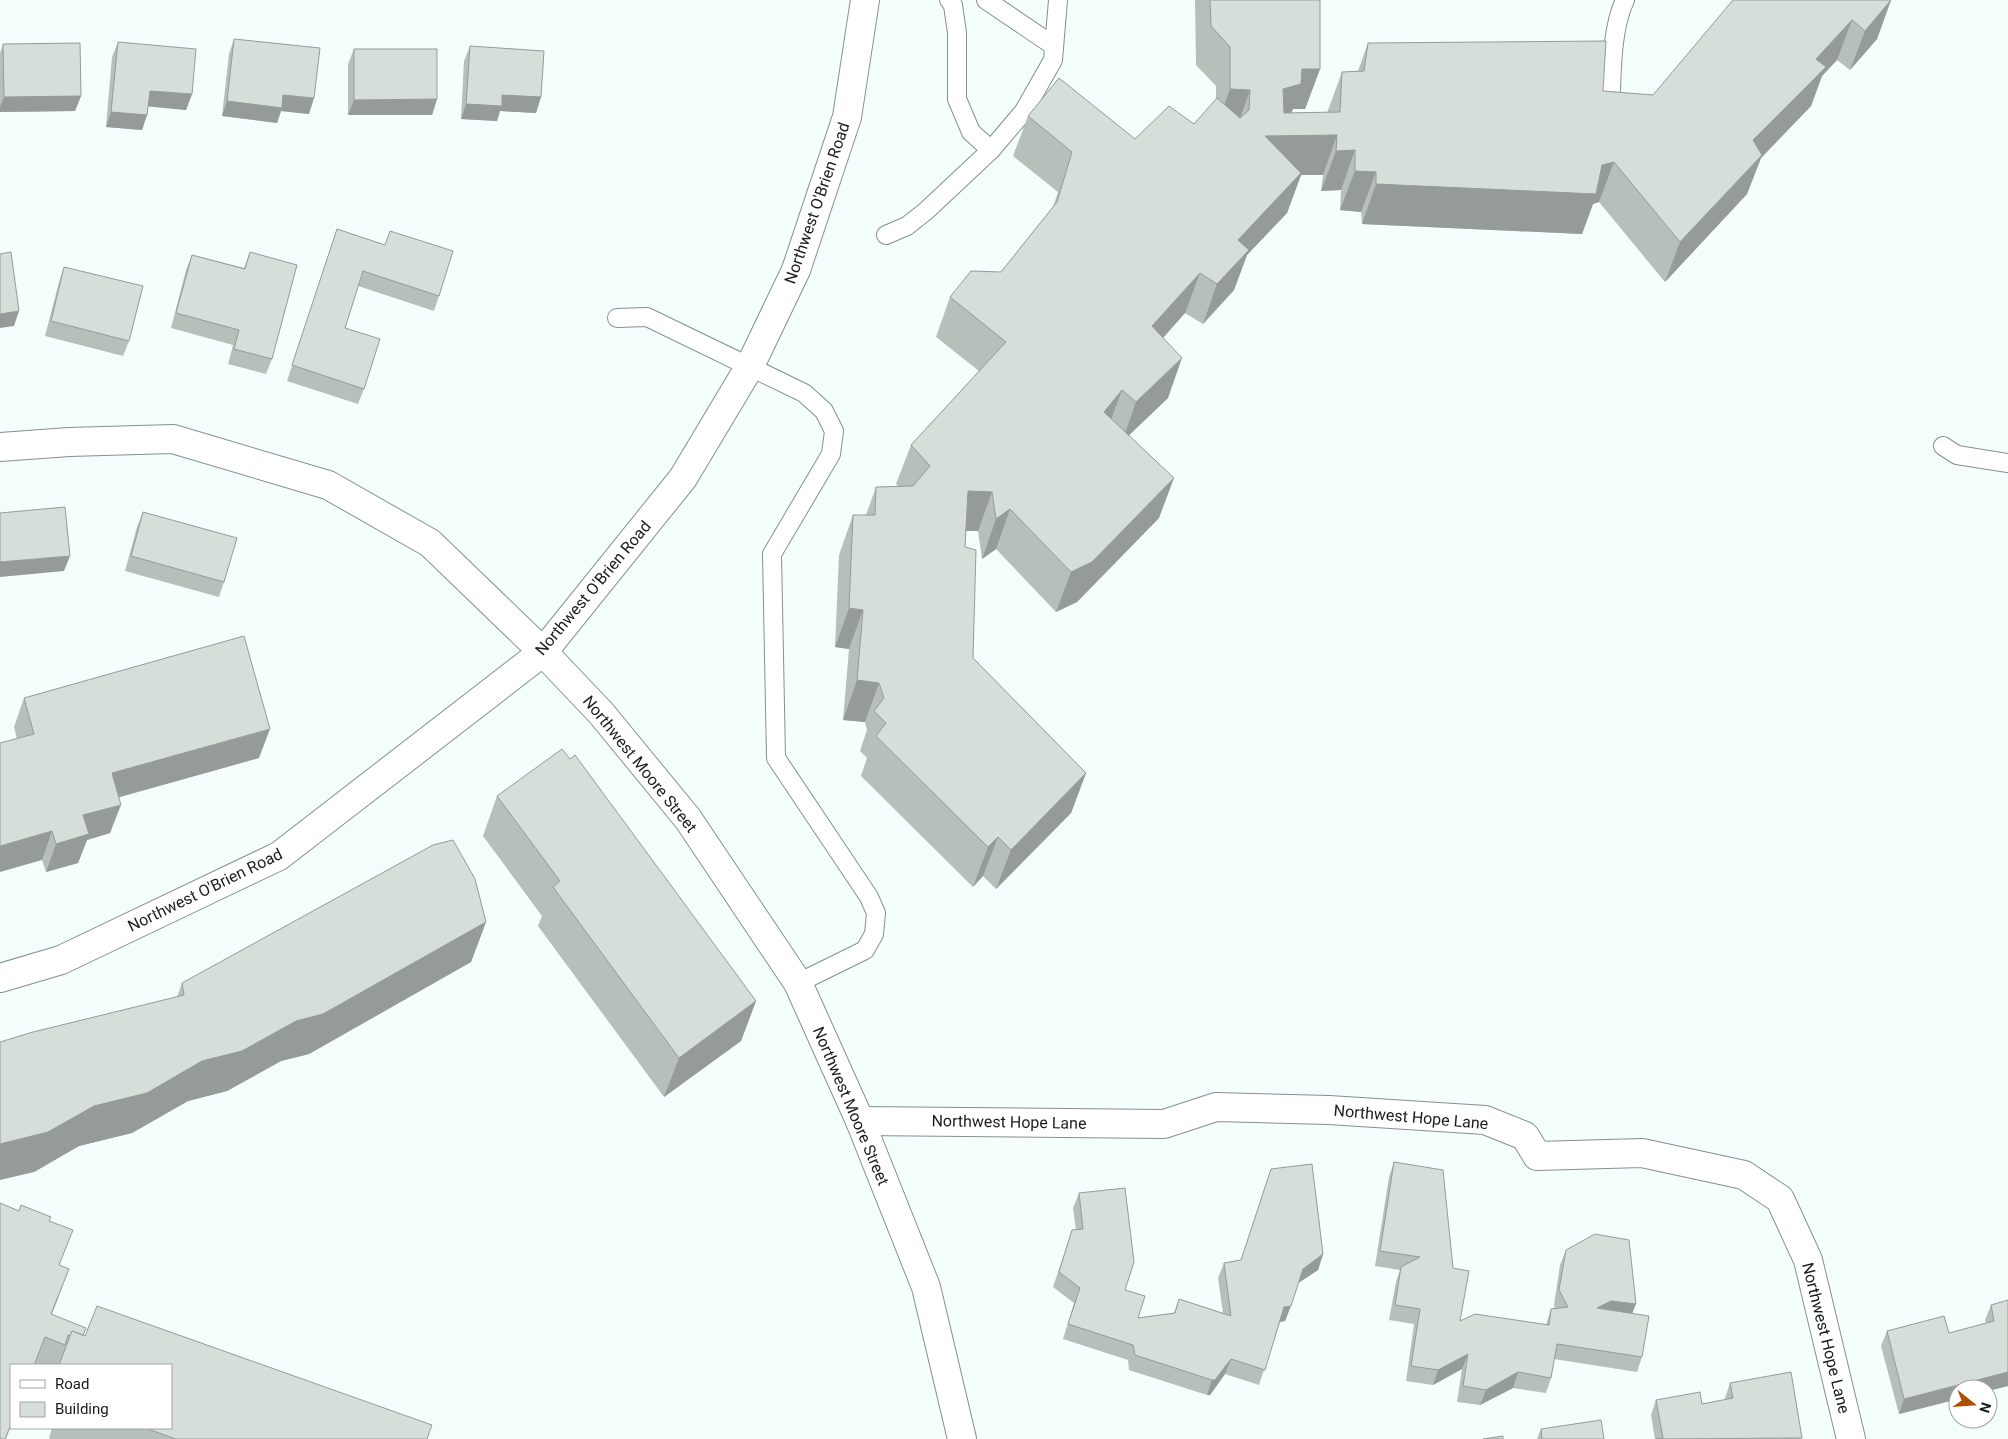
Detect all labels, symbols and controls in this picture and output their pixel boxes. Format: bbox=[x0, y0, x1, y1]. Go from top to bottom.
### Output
street label: Northwest O'Brien Road bbox=[780, 120, 854, 286]
street label: Northwest O'Brien Road bbox=[531, 517, 655, 659]
street label: Northwest Moore Street bbox=[579, 692, 701, 836]
street label: Northwest O'Brien Road bbox=[125, 844, 285, 936]
street label: Northwest Moore Street bbox=[809, 1024, 893, 1188]
street label: Northwest Hope Lane bbox=[1333, 1101, 1489, 1133]
street label: Northwest Hope Lane bbox=[931, 1111, 1087, 1133]
street label: Northwest Hope Lane bbox=[1798, 1261, 1854, 1415]
legend bbox=[10, 1364, 172, 1429]
text: Road bbox=[55, 1375, 89, 1393]
north arrow bbox=[1948, 1379, 1998, 1429]
text: Building bbox=[55, 1400, 109, 1418]
text: N bbox=[1976, 1401, 1995, 1415]

